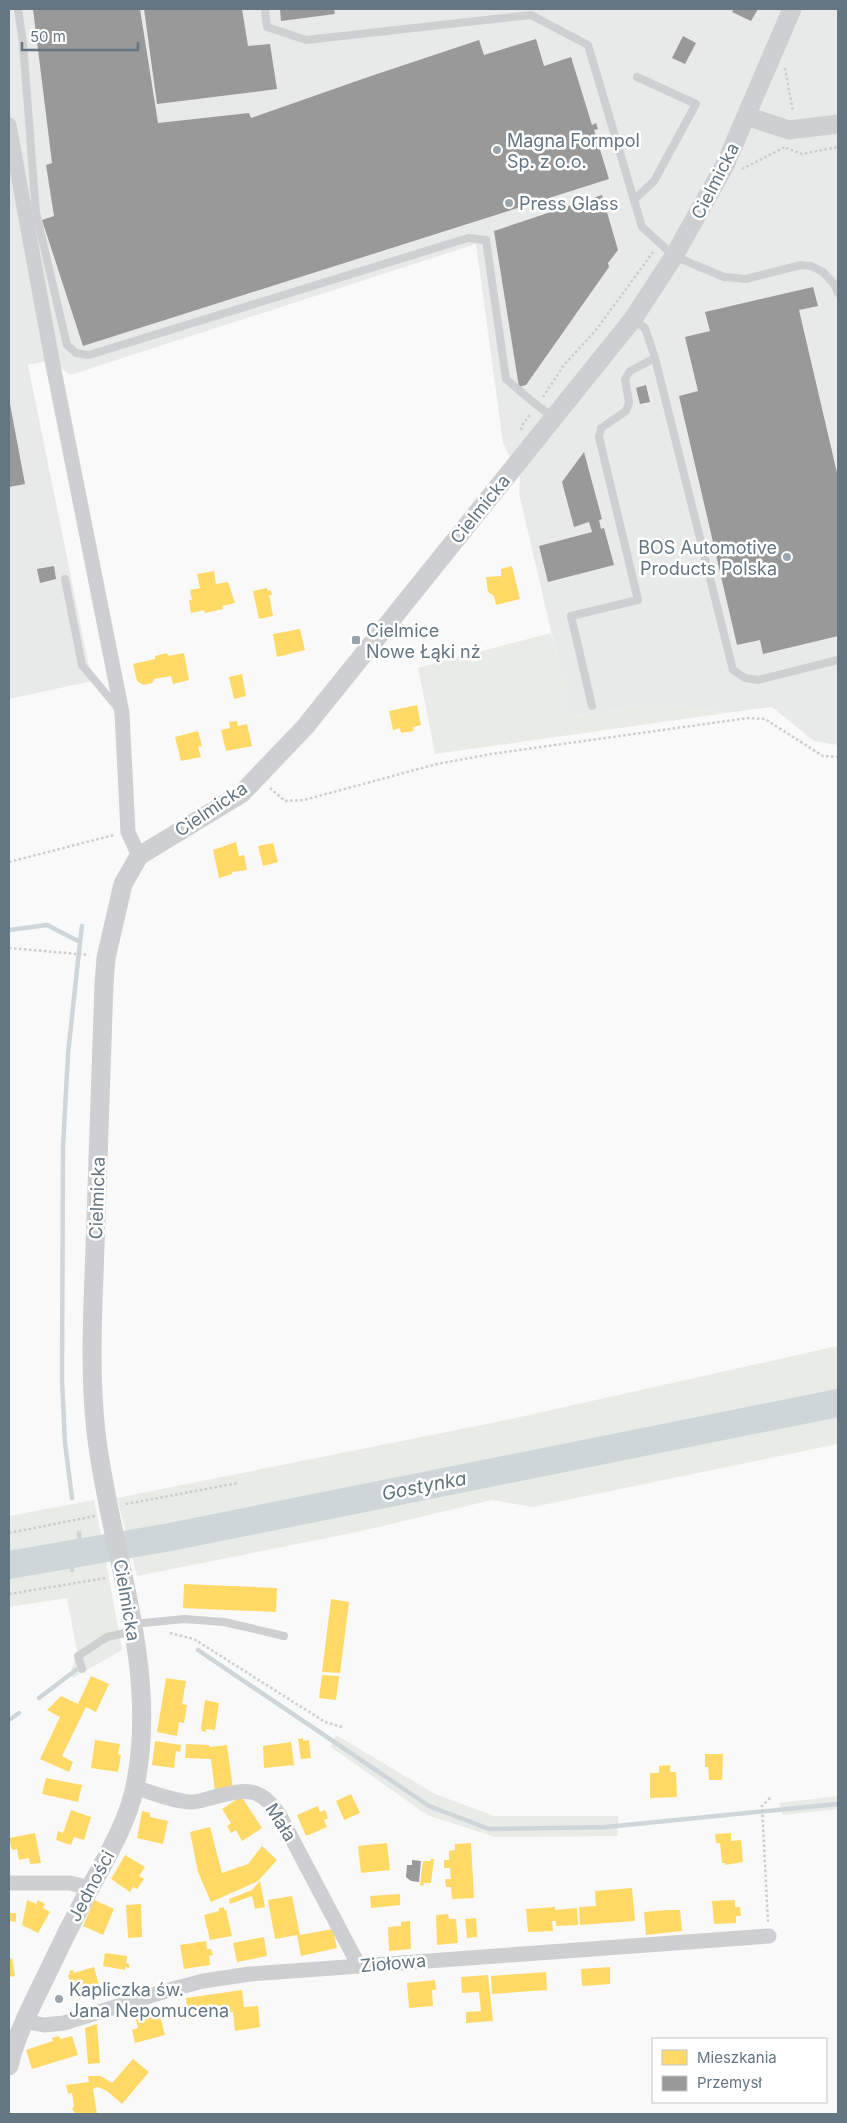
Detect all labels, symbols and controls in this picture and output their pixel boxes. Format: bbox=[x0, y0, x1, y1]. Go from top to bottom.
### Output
scale bar bbox=[22, 20, 139, 52]
text: 50 m bbox=[30, 27, 66, 46]
place label: Magna Formpol Sp. z o.o. bbox=[507, 130, 640, 172]
street label: Cielmicka bbox=[687, 139, 743, 223]
marker: Magna Formpol Sp. z o.o. bbox=[491, 144, 503, 156]
place label: Press Glass bbox=[519, 193, 618, 214]
marker: Press Glass bbox=[503, 197, 515, 209]
street label: Cielmicka bbox=[446, 470, 514, 548]
place label: BOS Automotive Products Polska bbox=[638, 537, 777, 579]
marker: BOS Automotive Products Polska bbox=[781, 551, 793, 563]
place label: Cielmice Nowe Łąki nż bbox=[366, 620, 481, 662]
marker: Cielmice Nowe Łąki nż bbox=[350, 634, 362, 646]
street label: Cielmicka bbox=[171, 777, 251, 841]
street label: Cielmicka bbox=[85, 1156, 109, 1240]
water label: Gostynka bbox=[380, 1466, 469, 1505]
street label: Cielmicka bbox=[109, 1557, 145, 1643]
street label: Mała bbox=[261, 1799, 301, 1845]
street label: Jedności bbox=[64, 1847, 118, 1925]
street label: Ziołowa bbox=[359, 1950, 427, 1976]
place label: Kapliczka św. Jana Nepomucena bbox=[69, 1979, 229, 2021]
marker: Kapliczka św. Jana Nepomucena bbox=[53, 1993, 65, 2005]
legend bbox=[652, 2038, 827, 2103]
text: Mieszkania bbox=[697, 2048, 777, 2067]
text: Przemysł bbox=[697, 2073, 762, 2092]

